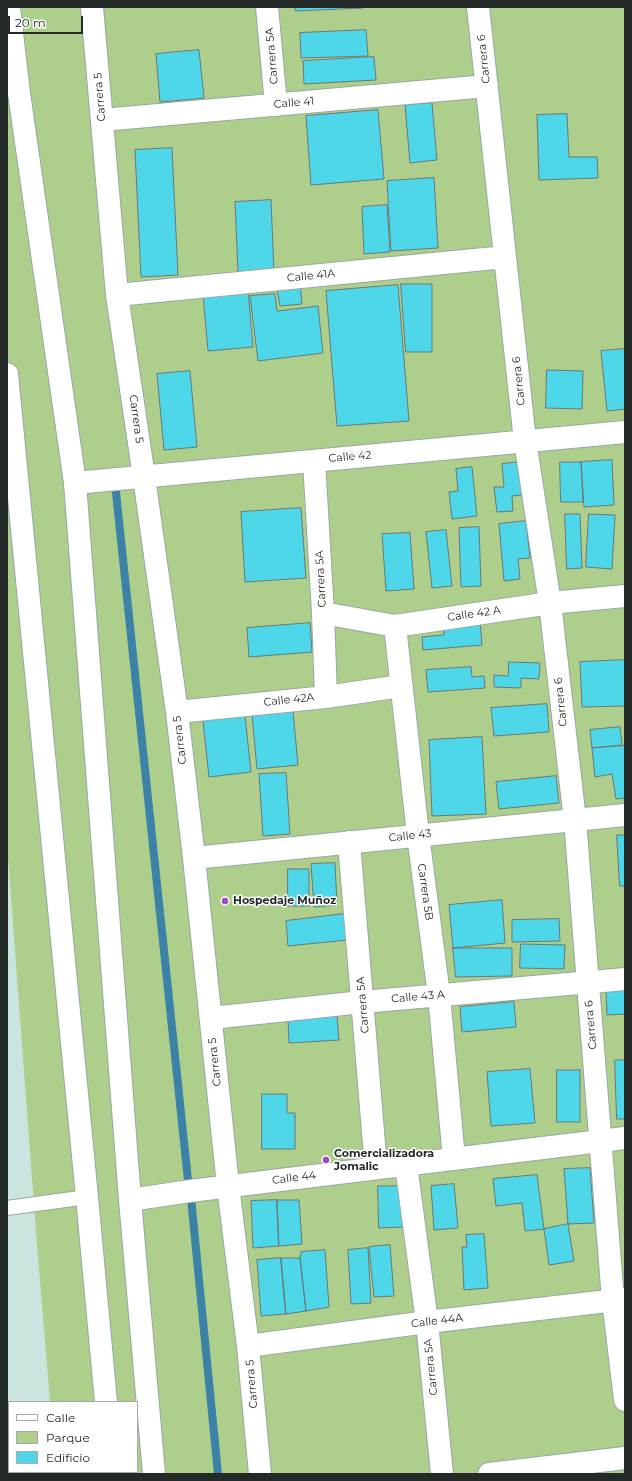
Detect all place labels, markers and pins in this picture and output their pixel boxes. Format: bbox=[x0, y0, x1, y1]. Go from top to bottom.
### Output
place label: Hospedaje Muñoz bbox=[233, 894, 336, 908]
marker: Hospedaje Muñoz bbox=[220, 896, 230, 906]
place label: Comercializadora Jomalic bbox=[334, 1147, 434, 1173]
marker: Comercializadora Jomalic bbox=[321, 1155, 331, 1165]

